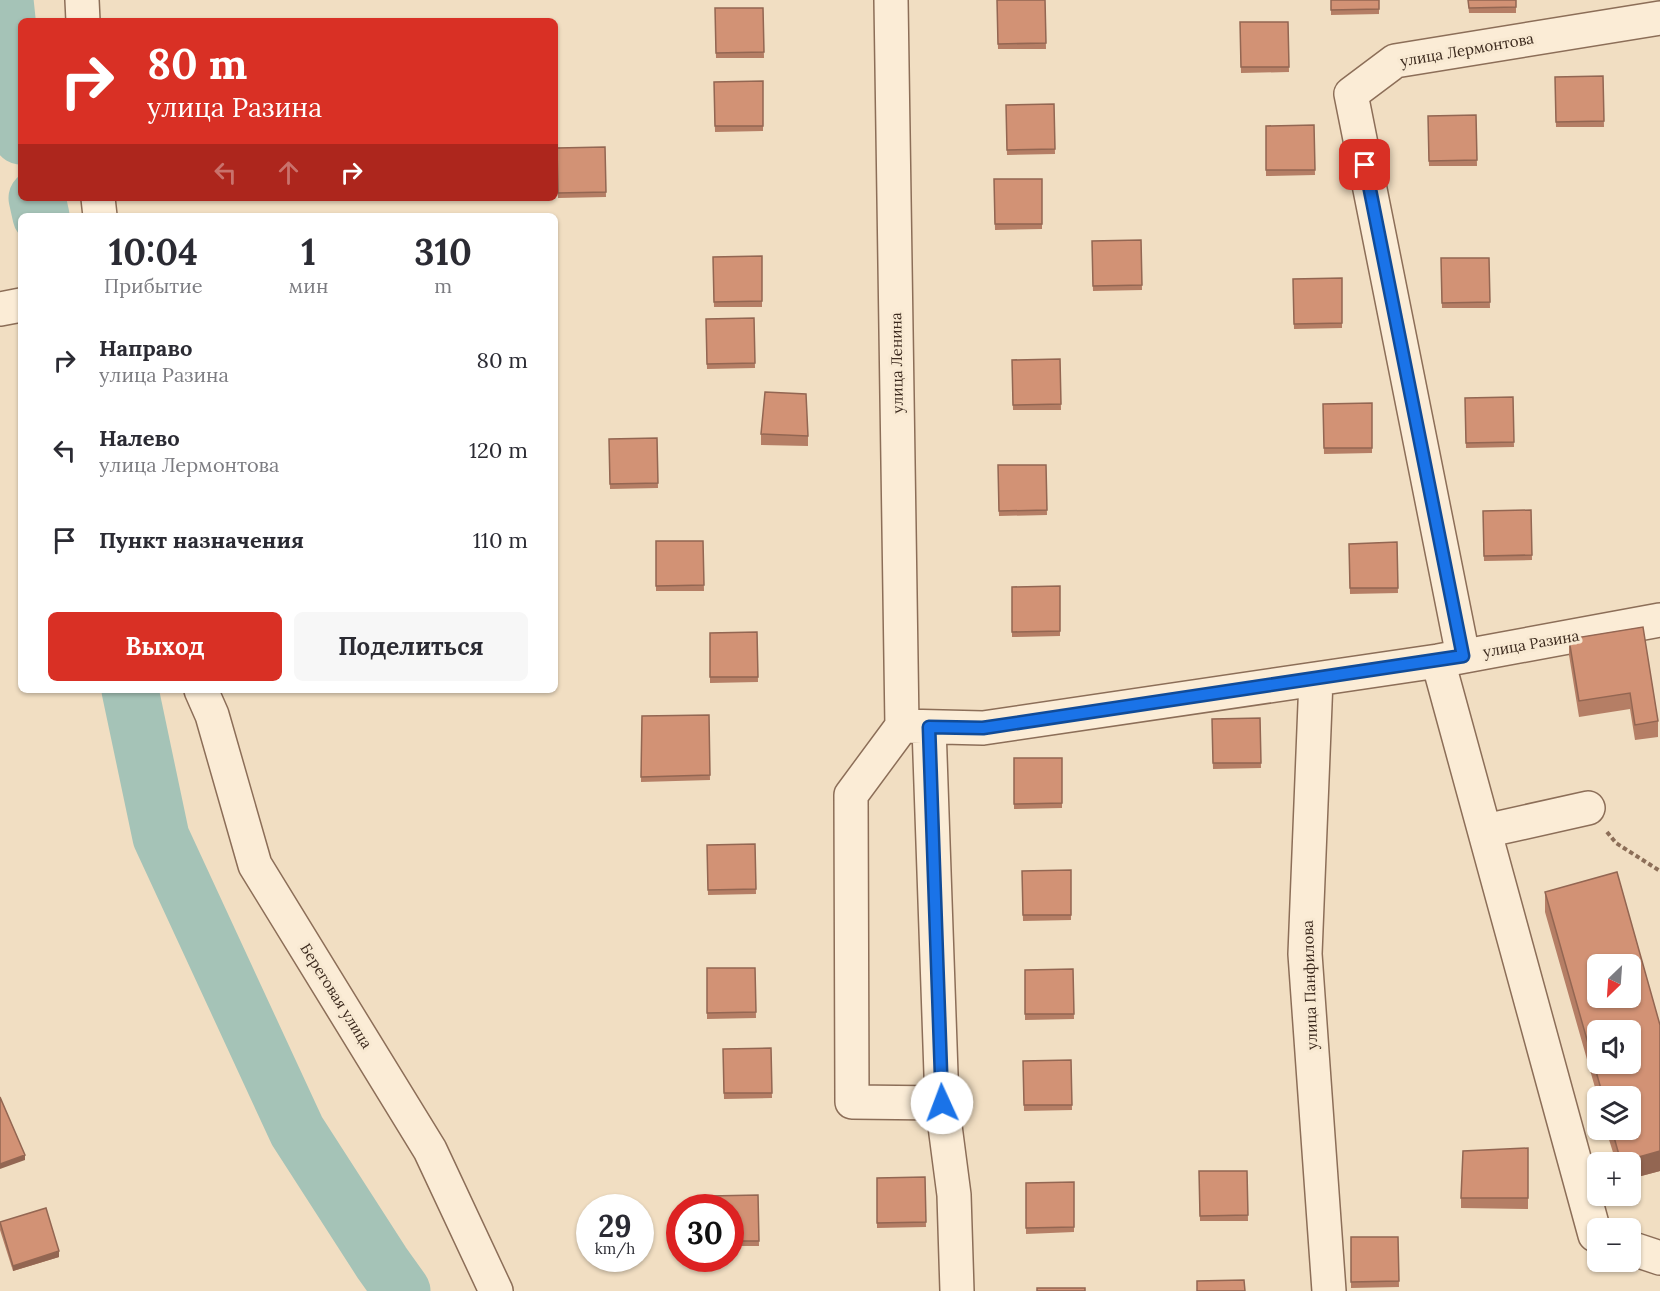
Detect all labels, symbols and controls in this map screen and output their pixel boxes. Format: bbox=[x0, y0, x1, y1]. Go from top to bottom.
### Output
street label: улица Лермонтова bbox=[1399, 28, 1535, 71]
text: 80 m bbox=[147, 37, 247, 91]
icon: right bbox=[48, 42, 126, 120]
text: улица Разина bbox=[147, 90, 322, 124]
pin bbox=[1339, 139, 1390, 190]
icon: arrive bbox=[1348, 148, 1381, 181]
icon: left bbox=[209, 156, 242, 189]
icon: ahead bbox=[272, 156, 305, 189]
icon: right bbox=[335, 156, 368, 189]
text: 10:04 bbox=[109, 229, 198, 275]
text: 1 bbox=[301, 229, 316, 275]
text: 310 bbox=[414, 229, 472, 275]
text: Прибытие bbox=[104, 273, 203, 298]
text: мин bbox=[289, 273, 328, 298]
text: m bbox=[434, 273, 452, 298]
street label: улица Ленина bbox=[886, 312, 907, 414]
text: Направо bbox=[99, 334, 193, 362]
icon: right bbox=[48, 344, 81, 377]
text: 80 m bbox=[477, 346, 528, 374]
text: улица Разина bbox=[99, 362, 229, 387]
text: Налево bbox=[99, 424, 180, 452]
icon: left bbox=[48, 434, 81, 467]
text: 120 m bbox=[469, 436, 528, 464]
text: улица Лермонтова bbox=[99, 452, 279, 477]
icon: arrive bbox=[48, 524, 81, 557]
text: Пункт назначения bbox=[99, 526, 304, 554]
text: 110 m bbox=[473, 526, 528, 554]
button: Выход bbox=[48, 612, 282, 681]
button: Поделиться bbox=[294, 612, 528, 681]
street label: улица Разина bbox=[1481, 626, 1581, 661]
street label: улица Панфилова bbox=[1298, 920, 1321, 1050]
street label: Береговая улица bbox=[296, 940, 377, 1052]
north arrow bbox=[1587, 954, 1641, 1008]
map controls bbox=[1587, 954, 1641, 1272]
button: sound bbox=[1587, 1020, 1641, 1074]
position arrow bbox=[910, 1071, 974, 1135]
button: layers bbox=[1587, 1086, 1641, 1140]
button: + bbox=[1587, 1152, 1641, 1206]
speed limit sign: 30 bbox=[666, 1194, 744, 1272]
text: 29 bbox=[598, 1207, 632, 1245]
button: − bbox=[1587, 1218, 1641, 1272]
text: km/h bbox=[595, 1239, 635, 1258]

